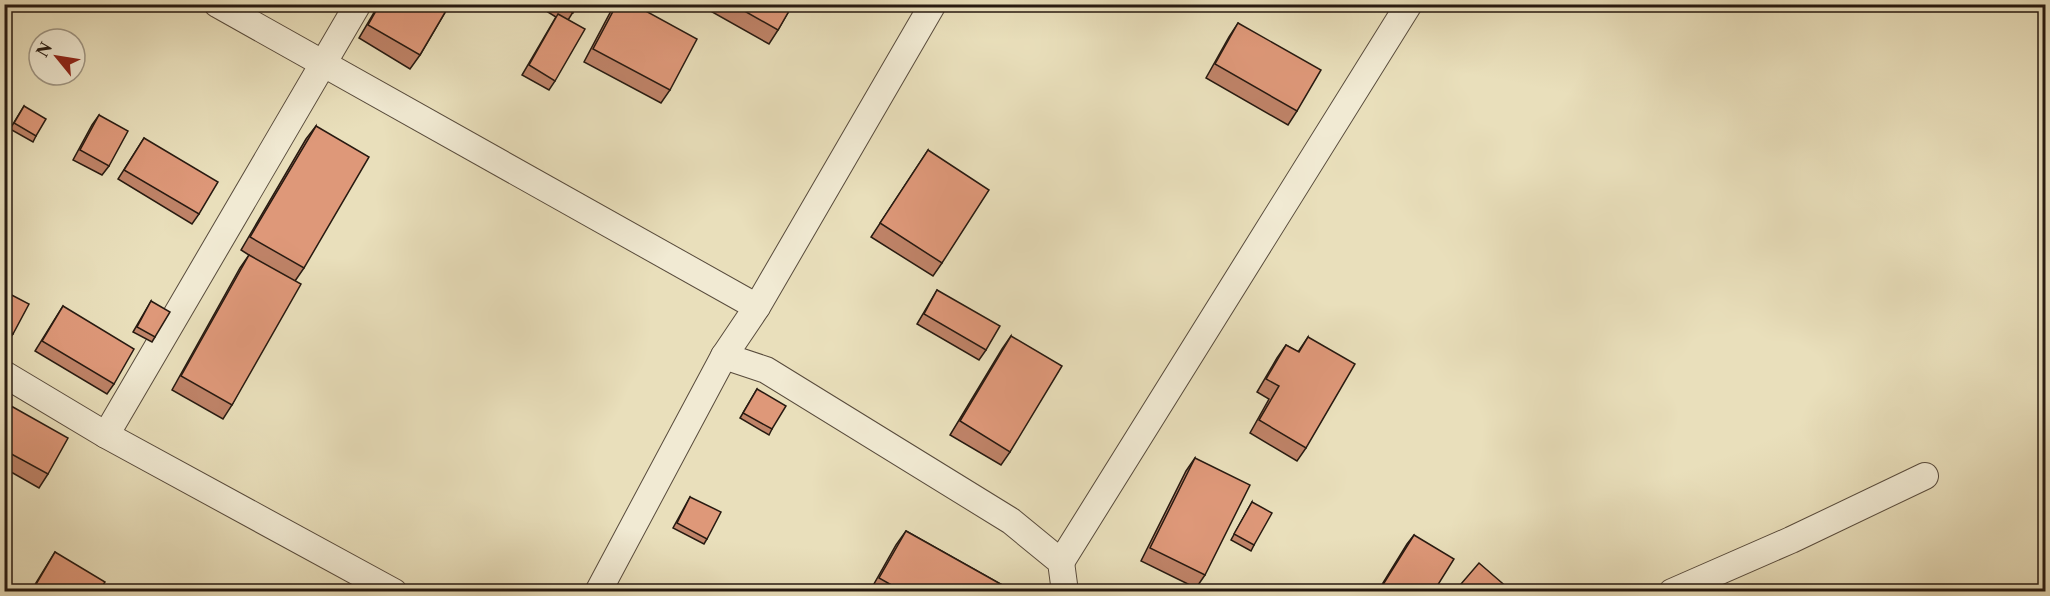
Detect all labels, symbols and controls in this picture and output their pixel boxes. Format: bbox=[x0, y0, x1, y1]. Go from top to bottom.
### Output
north arrow bbox=[27, 27, 87, 87]
text: N bbox=[32, 38, 56, 61]

